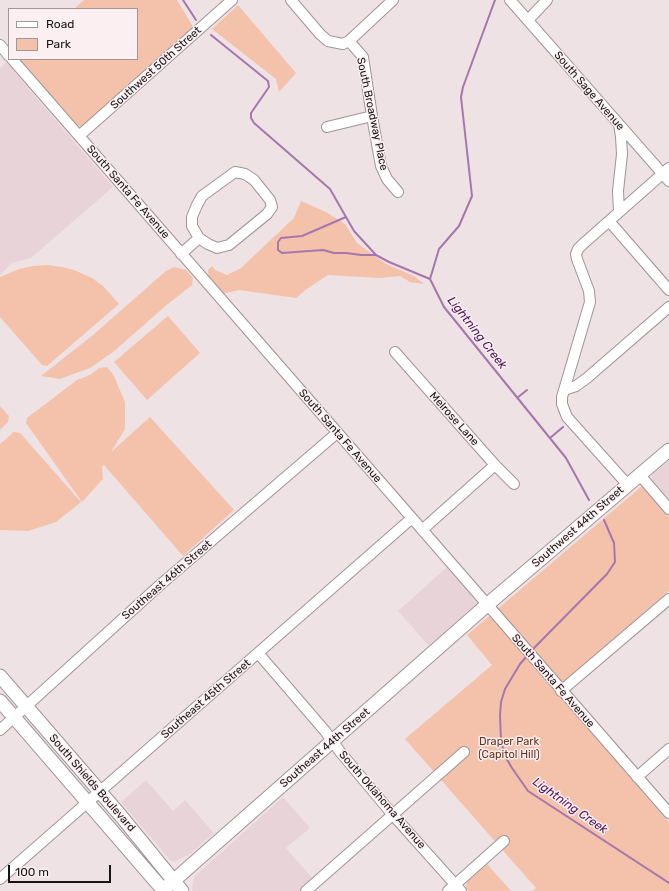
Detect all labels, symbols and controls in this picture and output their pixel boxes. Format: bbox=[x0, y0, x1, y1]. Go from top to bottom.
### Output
legend bbox=[8, 8, 138, 60]
text: Road bbox=[46, 17, 74, 31]
street label: Southwest 50th Street bbox=[108, 24, 204, 112]
text: Park bbox=[46, 37, 71, 51]
street label: South Sage Avenue bbox=[551, 49, 627, 133]
street label: South Broadway Place bbox=[354, 56, 390, 172]
street label: South Santa Fe Avenue bbox=[84, 142, 172, 242]
water label: Lightning Creek bbox=[444, 294, 510, 372]
street label: South Santa Fe Avenue bbox=[296, 386, 384, 486]
street label: Melrose Lane bbox=[427, 389, 481, 449]
street label: Southwest 44th Street bbox=[529, 484, 627, 570]
street label: Southeast 46th Street bbox=[119, 537, 215, 623]
street label: South Santa Fe Avenue bbox=[509, 631, 597, 731]
street label: Southeast 45th Street bbox=[158, 656, 254, 742]
street label: Southeast 44th Street bbox=[277, 705, 373, 791]
street label: South Shields Boulevard bbox=[46, 732, 138, 834]
park label: Draper Park (Capitol Hill) bbox=[478, 735, 540, 761]
street label: South Oklahoma Avenue bbox=[336, 748, 428, 852]
water label: Lightning Creek bbox=[530, 775, 610, 837]
scale bar bbox=[10, 857, 113, 883]
text: 100 m bbox=[15, 865, 49, 879]

